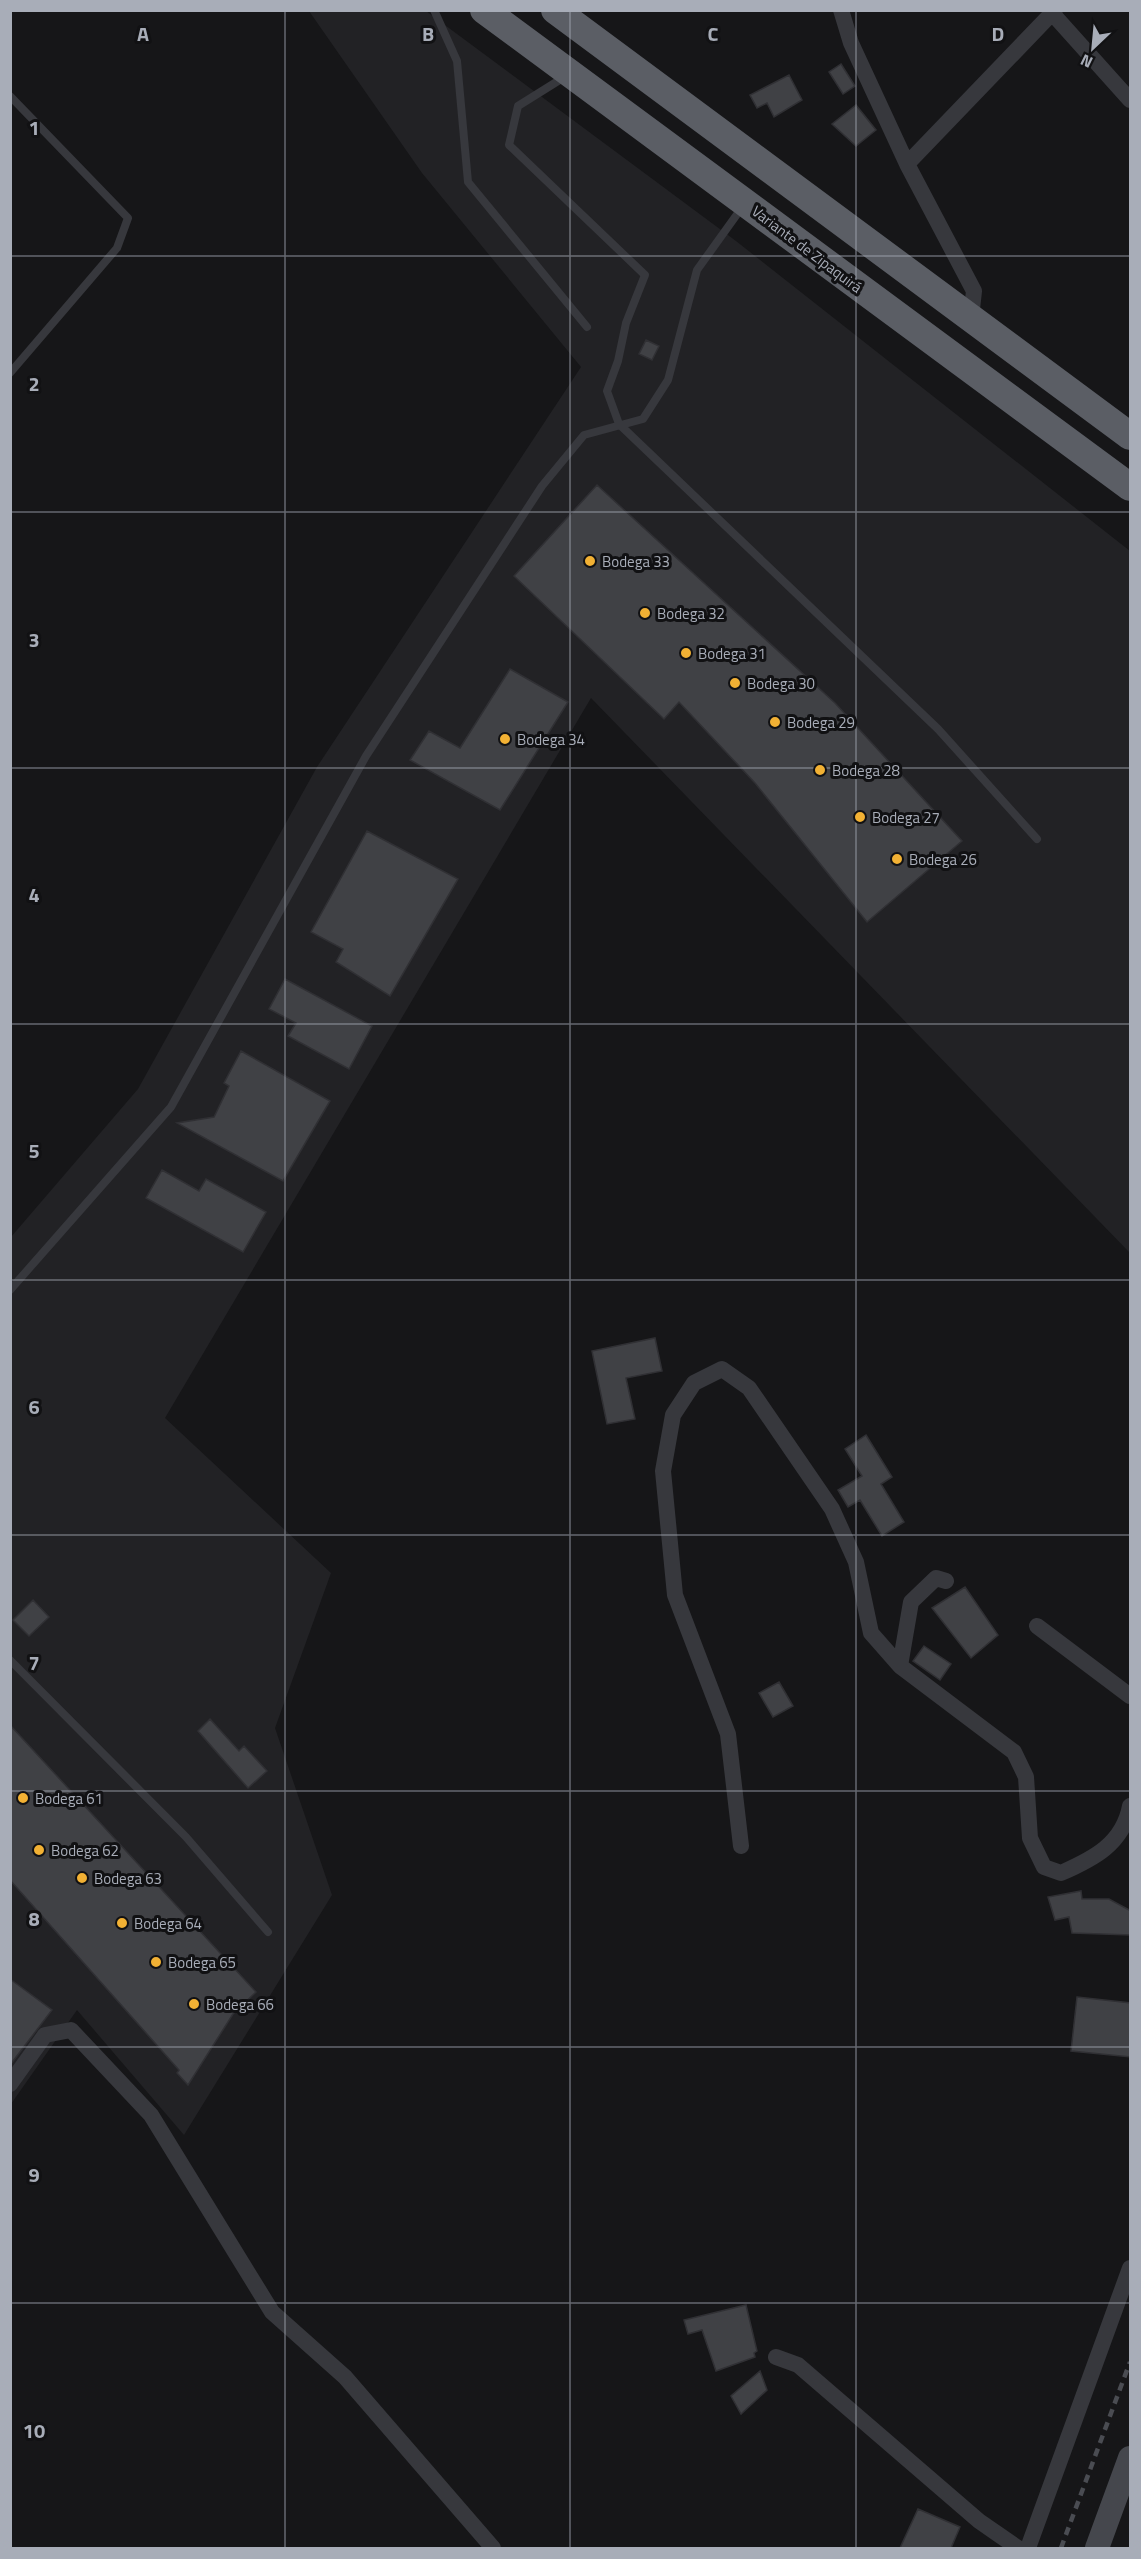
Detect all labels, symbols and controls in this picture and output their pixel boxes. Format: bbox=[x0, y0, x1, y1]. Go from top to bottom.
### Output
text: A bbox=[137, 18, 149, 49]
text: B bbox=[422, 18, 434, 49]
text: C bbox=[708, 18, 719, 49]
text: D bbox=[992, 18, 1004, 49]
north arrow bbox=[1063, 18, 1123, 78]
text: N bbox=[1076, 48, 1097, 75]
text: 1 bbox=[28, 112, 40, 143]
street label: Variante de Zipaquirá bbox=[747, 200, 868, 299]
text: 2 bbox=[28, 368, 40, 399]
place label: Bodega 33 bbox=[602, 550, 670, 573]
marker: Bodega 33 bbox=[583, 554, 597, 568]
place label: Bodega 32 bbox=[657, 602, 725, 625]
marker: Bodega 32 bbox=[638, 606, 652, 620]
text: 3 bbox=[28, 624, 40, 655]
place label: Bodega 31 bbox=[698, 642, 766, 665]
marker: Bodega 31 bbox=[679, 646, 693, 660]
place label: Bodega 30 bbox=[747, 672, 815, 695]
marker: Bodega 30 bbox=[728, 676, 742, 690]
place label: Bodega 29 bbox=[787, 711, 855, 734]
marker: Bodega 29 bbox=[768, 715, 782, 729]
place label: Bodega 34 bbox=[517, 728, 585, 751]
marker: Bodega 34 bbox=[498, 732, 512, 746]
place label: Bodega 28 bbox=[832, 759, 900, 782]
marker: Bodega 28 bbox=[813, 763, 827, 777]
place label: Bodega 27 bbox=[872, 806, 940, 829]
marker: Bodega 27 bbox=[853, 810, 867, 824]
place label: Bodega 26 bbox=[909, 848, 977, 871]
marker: Bodega 26 bbox=[890, 852, 904, 866]
text: 4 bbox=[28, 879, 40, 910]
text: 5 bbox=[28, 1135, 40, 1166]
text: 6 bbox=[28, 1391, 40, 1422]
text: 7 bbox=[28, 1647, 40, 1678]
place label: Bodega 61 bbox=[35, 1787, 103, 1810]
marker: Bodega 61 bbox=[16, 1791, 30, 1805]
place label: Bodega 62 bbox=[51, 1839, 119, 1862]
marker: Bodega 62 bbox=[32, 1843, 46, 1857]
place label: Bodega 63 bbox=[94, 1867, 162, 1890]
marker: Bodega 63 bbox=[75, 1871, 89, 1885]
text: 8 bbox=[28, 1903, 40, 1934]
place label: Bodega 64 bbox=[134, 1912, 202, 1935]
marker: Bodega 64 bbox=[115, 1916, 129, 1930]
place label: Bodega 65 bbox=[168, 1951, 236, 1974]
marker: Bodega 65 bbox=[149, 1955, 163, 1969]
place label: Bodega 66 bbox=[206, 1993, 274, 2016]
marker: Bodega 66 bbox=[187, 1997, 201, 2011]
text: 9 bbox=[28, 2159, 40, 2190]
text: 10 bbox=[23, 2415, 45, 2446]

